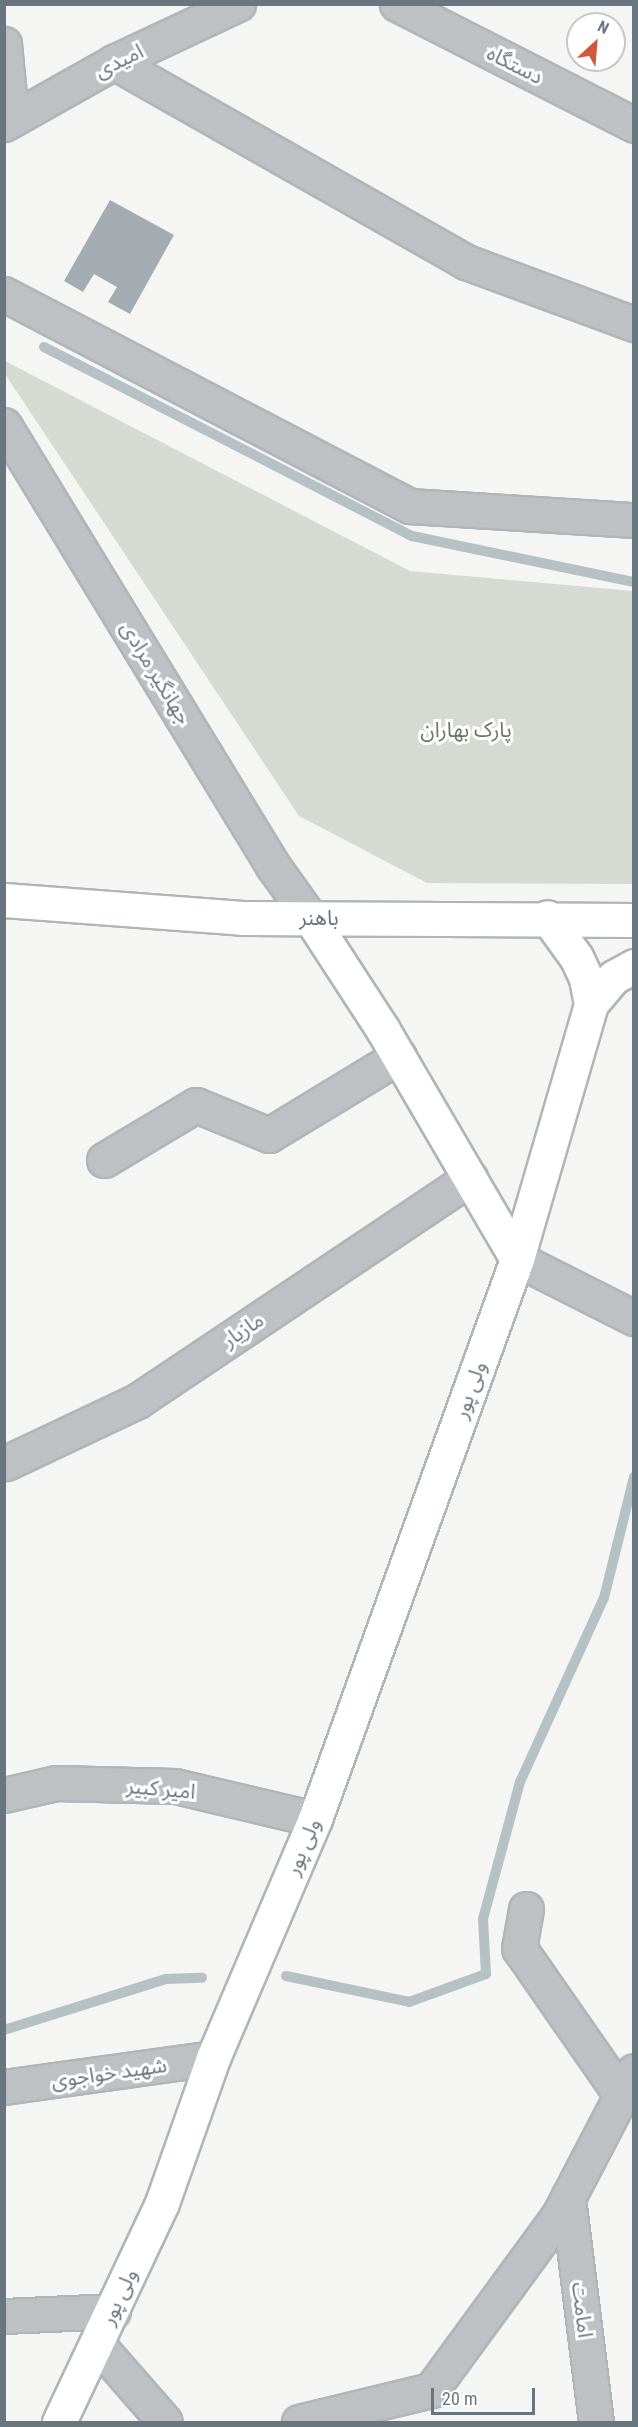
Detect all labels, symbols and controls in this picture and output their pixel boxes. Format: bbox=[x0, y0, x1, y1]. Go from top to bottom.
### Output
north arrow bbox=[566, 12, 626, 72]
text: N bbox=[595, 16, 612, 38]
street label: امیدی bbox=[91, 38, 147, 84]
street label: دستگاه bbox=[483, 40, 547, 90]
street label: جهانگیر مرادی bbox=[115, 617, 197, 729]
park label: پارک بهاران bbox=[420, 717, 512, 743]
street label: باهنر bbox=[299, 905, 339, 931]
street label: مازیار bbox=[218, 1307, 268, 1353]
street label: ولی پور bbox=[448, 1358, 492, 1422]
street label: امیر کبیر bbox=[126, 1773, 196, 1805]
street label: ولی پور bbox=[280, 1815, 326, 1879]
street label: شهید خواجوی bbox=[50, 2052, 168, 2094]
street label: ولی پور bbox=[95, 2265, 143, 2329]
street label: امامت bbox=[566, 2281, 598, 2339]
scale bar bbox=[434, 2376, 538, 2414]
text: 20 m bbox=[442, 2388, 477, 2409]

